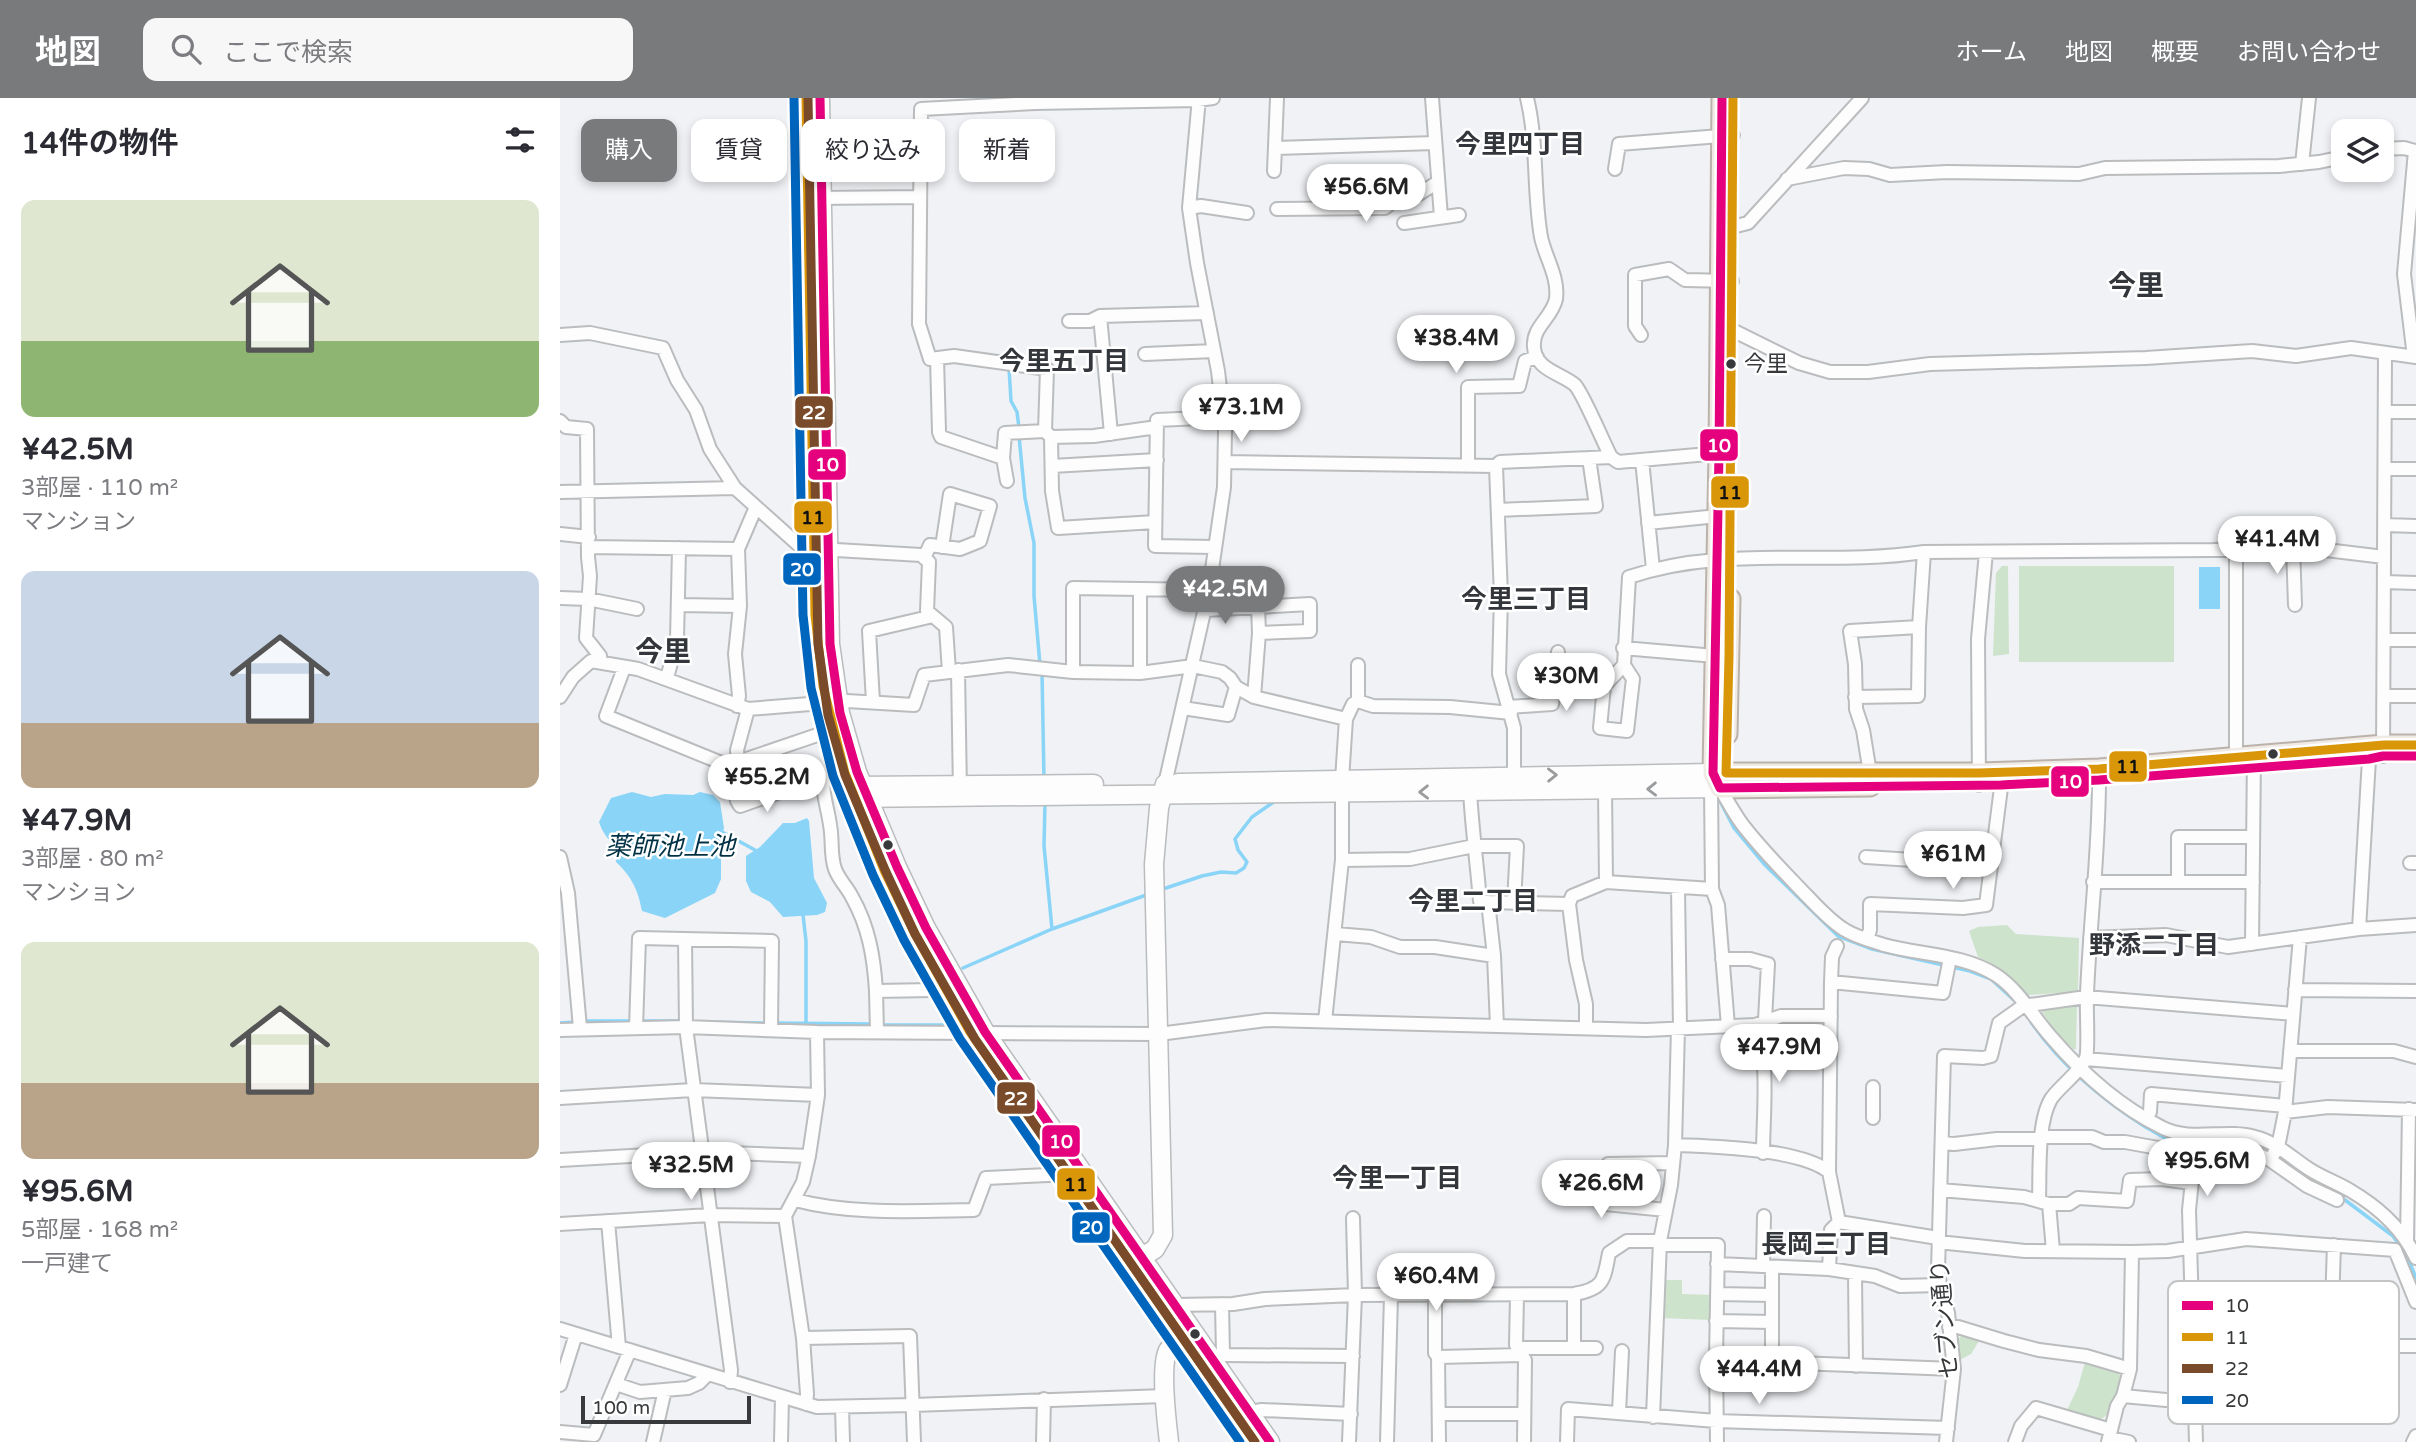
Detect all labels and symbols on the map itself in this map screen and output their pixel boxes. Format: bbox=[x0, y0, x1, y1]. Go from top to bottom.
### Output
district label: 今里四丁目 bbox=[1455, 129, 1585, 160]
pin: ¥56.6M bbox=[1309, 164, 1423, 224]
district label: 今里 bbox=[2108, 269, 2164, 303]
pin: ¥38.4M bbox=[1399, 316, 1513, 375]
district label: 今里五丁目 bbox=[999, 346, 1129, 377]
place label: 今里 bbox=[1744, 351, 1788, 377]
marker: 今里 bbox=[1724, 357, 1738, 371]
pin: ¥73.1M bbox=[1184, 384, 1298, 444]
line badge: 22 bbox=[794, 395, 834, 429]
text: 22 bbox=[802, 402, 826, 424]
line badge: 10 bbox=[1699, 428, 1739, 462]
text: 10 bbox=[1707, 435, 1731, 457]
line badge: 10 bbox=[807, 448, 847, 481]
text: 10 bbox=[815, 454, 839, 476]
line badge: 11 bbox=[1710, 475, 1750, 509]
text: 11 bbox=[1718, 482, 1742, 504]
line badge: 11 bbox=[793, 500, 833, 534]
text: 11 bbox=[801, 507, 825, 529]
pin: ¥41.4M bbox=[2220, 517, 2334, 576]
line badge: 20 bbox=[782, 552, 822, 586]
text: 20 bbox=[790, 559, 814, 581]
pin: ¥42.5M bbox=[1168, 566, 1282, 626]
district label: 今里三丁目 bbox=[1461, 584, 1591, 615]
district label: 今里 bbox=[635, 635, 691, 669]
pin: ¥30M bbox=[1525, 654, 1607, 713]
unlabelled marker bbox=[2266, 747, 2280, 761]
line badge: 11 bbox=[2108, 750, 2148, 783]
pin: ¥55.2M bbox=[710, 754, 824, 814]
text: 11 bbox=[2116, 756, 2140, 778]
line badge: 10 bbox=[2050, 765, 2090, 798]
one-way arrow bbox=[1547, 767, 1558, 783]
text: 10 bbox=[2058, 771, 2082, 793]
one-way arrow bbox=[1646, 781, 1656, 797]
one-way arrow bbox=[1418, 784, 1429, 800]
water label: 薬師池上池 bbox=[605, 831, 738, 862]
pin: ¥61M bbox=[1912, 832, 1994, 891]
unlabelled marker bbox=[881, 838, 895, 852]
district label: 今里二丁目 bbox=[1408, 886, 1538, 917]
district label: 野添二丁目 bbox=[2089, 930, 2219, 961]
pin: ¥47.9M bbox=[1722, 1024, 1836, 1084]
line badge: 22 bbox=[996, 1081, 1036, 1115]
text: 22 bbox=[1004, 1088, 1028, 1110]
line badge: 10 bbox=[1041, 1124, 1081, 1158]
text: 10 bbox=[1049, 1131, 1073, 1153]
pin: ¥95.6M bbox=[2150, 1138, 2264, 1198]
pin: ¥32.5M bbox=[634, 1142, 748, 1202]
pin: ¥26.6M bbox=[1544, 1160, 1658, 1220]
district label: 今里一丁目 bbox=[1332, 1163, 1462, 1194]
line badge: 11 bbox=[1056, 1167, 1096, 1201]
text: 11 bbox=[1064, 1174, 1088, 1196]
line badge: 20 bbox=[1071, 1211, 1111, 1244]
text: 20 bbox=[1079, 1217, 1103, 1239]
district label: 長岡三丁目 bbox=[1761, 1229, 1891, 1260]
pin: ¥60.4M bbox=[1379, 1254, 1493, 1313]
street label: セブン通り bbox=[1925, 1258, 1965, 1380]
legend bbox=[2168, 1281, 2399, 1424]
text: 10 bbox=[2225, 1295, 2249, 1317]
unlabelled marker bbox=[1188, 1327, 1202, 1341]
text: 11 bbox=[2225, 1327, 2249, 1349]
pin: ¥44.4M bbox=[1702, 1346, 1816, 1406]
text: 22 bbox=[2225, 1358, 2249, 1380]
text: 20 bbox=[2225, 1390, 2249, 1412]
scale bar bbox=[581, 1393, 751, 1425]

